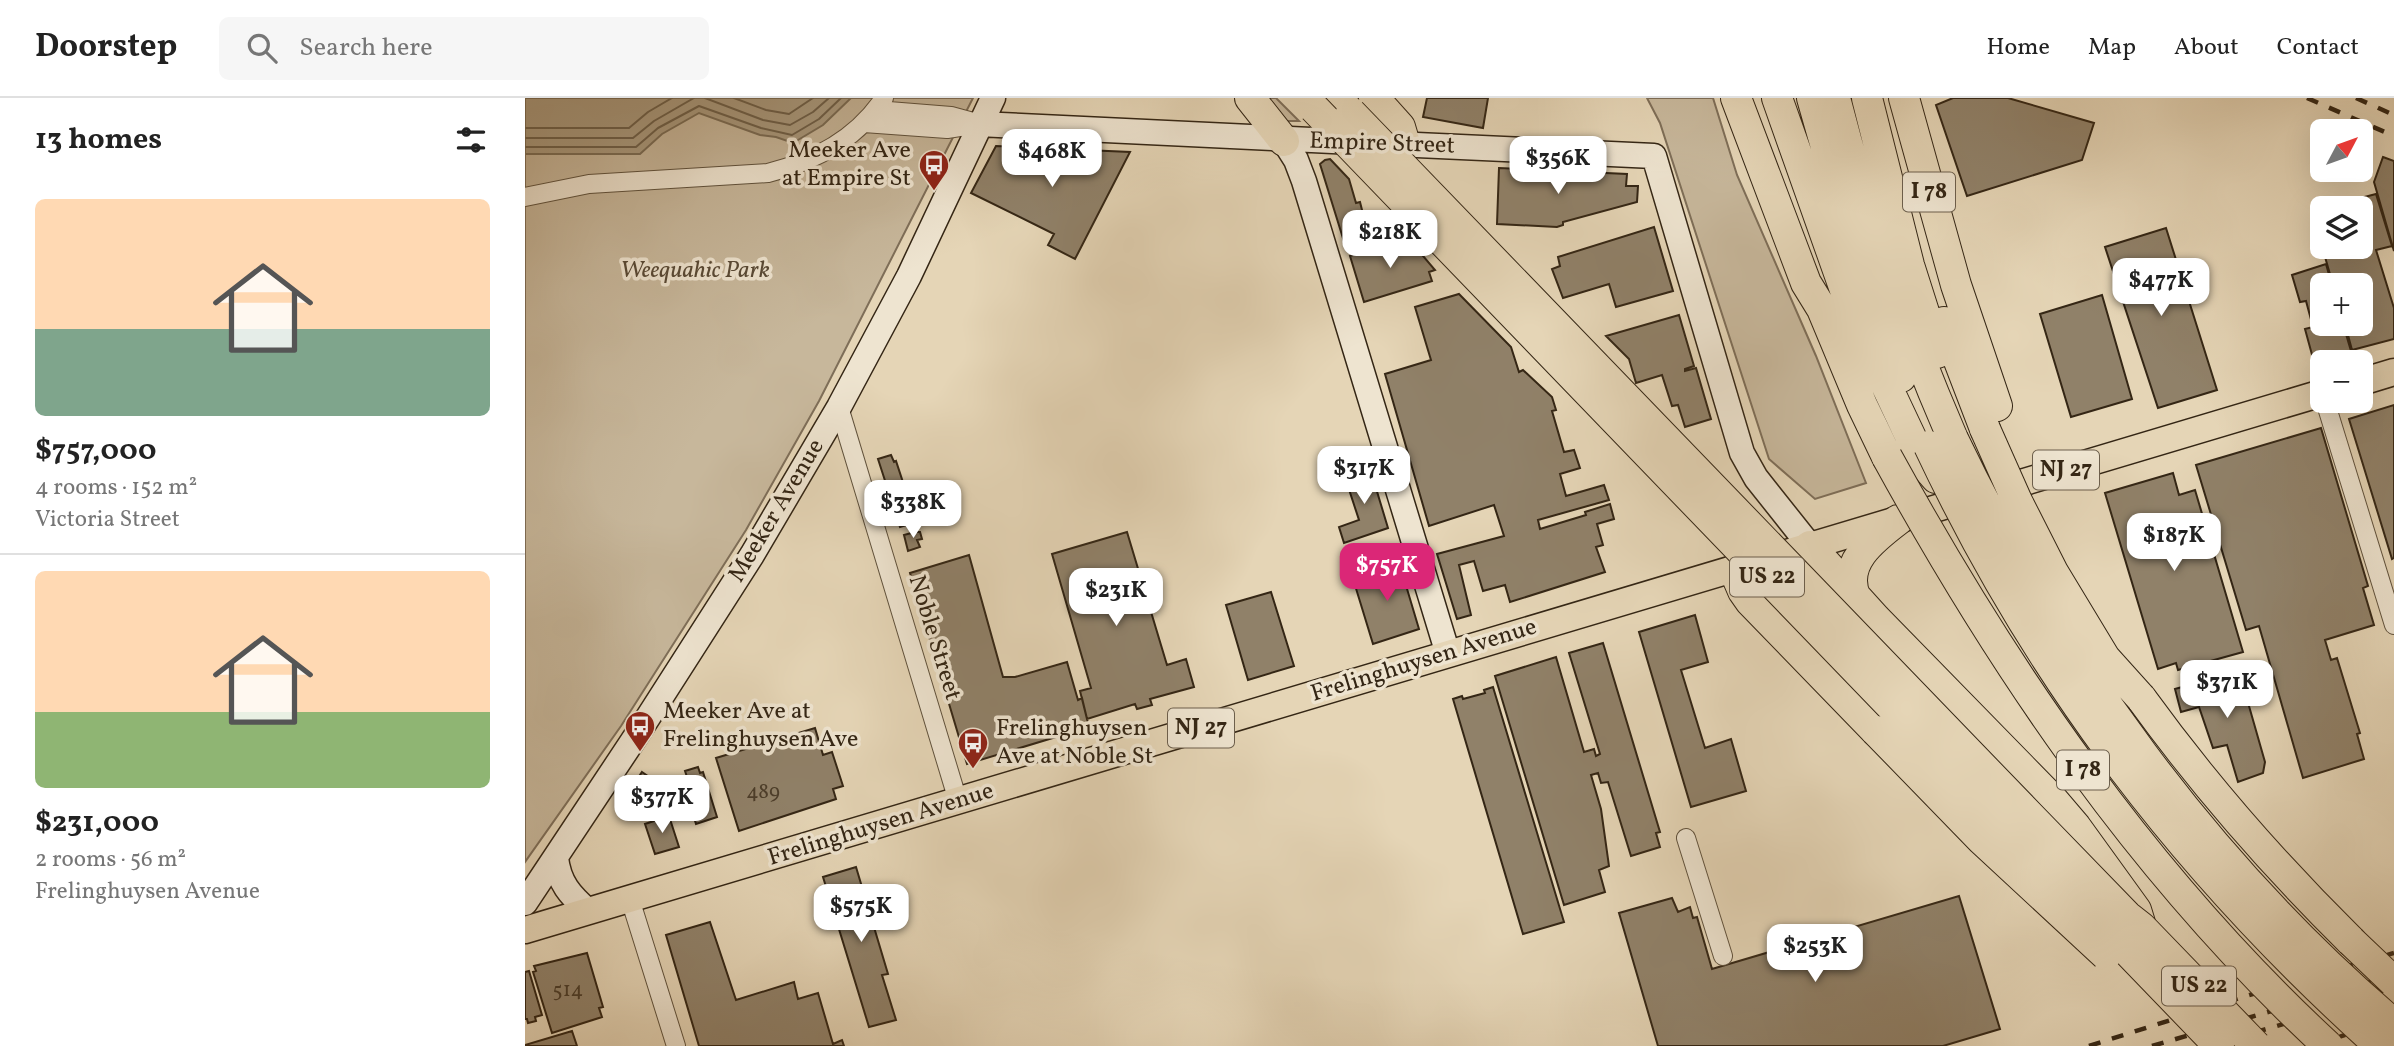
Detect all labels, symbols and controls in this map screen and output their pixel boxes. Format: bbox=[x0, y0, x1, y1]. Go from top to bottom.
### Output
search box bbox=[219, 17, 709, 80]
text: Doorstep bbox=[35, 25, 177, 71]
icon: search bbox=[243, 29, 281, 67]
text: Search here bbox=[299, 30, 433, 66]
text: Home bbox=[1986, 31, 2050, 65]
text: Map bbox=[2088, 31, 2136, 65]
text: About bbox=[2174, 31, 2239, 65]
text: Contact bbox=[2277, 31, 2359, 65]
text: 13 homes bbox=[35, 119, 162, 161]
north arrow bbox=[2310, 119, 2373, 182]
map controls bbox=[2310, 119, 2373, 413]
icon: filters bbox=[452, 121, 490, 159]
street label: Empire Street bbox=[1309, 124, 1455, 164]
pin: $468K bbox=[1003, 130, 1101, 189]
place label: Meeker Ave at Empire St bbox=[782, 134, 911, 196]
text: $468K bbox=[1018, 136, 1086, 168]
pin: $356K bbox=[1509, 136, 1607, 196]
text: $356K bbox=[1526, 143, 1590, 175]
bus stop icon: Meeker Ave at Empire St bbox=[917, 148, 951, 192]
road number: I 78 bbox=[1903, 172, 1955, 212]
button: layers bbox=[2310, 196, 2373, 259]
pin: $218K bbox=[1341, 211, 1439, 270]
text: $218K bbox=[1358, 217, 1422, 249]
icon: home bbox=[200, 245, 326, 371]
park label: Weequahic Park bbox=[620, 254, 770, 288]
pin: $477K bbox=[2112, 258, 2210, 318]
text: $477K bbox=[2128, 265, 2194, 297]
button: + bbox=[2310, 273, 2373, 336]
button: − bbox=[2310, 350, 2373, 413]
text: $757,000 bbox=[35, 430, 157, 472]
street label: Meeker Avenue bbox=[721, 433, 833, 589]
pin: $317K bbox=[1315, 446, 1413, 506]
road number: NJ 27 bbox=[2033, 450, 2099, 490]
text: $317K bbox=[1333, 453, 1395, 485]
text: 4 rooms · 152 m² bbox=[35, 472, 197, 504]
pin: $338K bbox=[864, 480, 962, 540]
text: $338K bbox=[880, 487, 946, 519]
text: Victoria Street bbox=[35, 504, 180, 536]
pin: $187K bbox=[2125, 514, 2223, 573]
text: $187K bbox=[2143, 520, 2205, 552]
pin: $757K bbox=[1338, 544, 1436, 603]
text: $757K bbox=[1356, 550, 1418, 582]
road number: US 22 bbox=[1730, 558, 1804, 597]
pin: $231K bbox=[1067, 568, 1165, 628]
street label: Noble Street bbox=[899, 571, 969, 705]
text: $231K bbox=[1085, 575, 1147, 607]
street label: Frelinghuysen Avenue bbox=[1307, 610, 1541, 712]
icon: home bbox=[200, 617, 326, 743]
pin: $371K bbox=[2178, 660, 2276, 720]
text: $371K bbox=[2196, 667, 2258, 699]
place label: Meeker Ave at Frelinghuysen Ave bbox=[663, 695, 858, 757]
road number: NJ 27 bbox=[1168, 708, 1234, 748]
bus stop icon: Meeker Ave at Frelinghuysen Ave bbox=[623, 709, 657, 753]
place label: Frelinghuysen Ave at Noble St bbox=[996, 712, 1153, 774]
bus stop icon: Frelinghuysen Ave at Noble St bbox=[956, 726, 990, 770]
road number: I 78 bbox=[2057, 750, 2109, 790]
street label: Frelinghuysen Avenue bbox=[764, 774, 998, 876]
pin: $377K bbox=[613, 776, 711, 835]
house number: 489 bbox=[746, 778, 780, 807]
text: $377K bbox=[630, 782, 694, 814]
text: $231,000 bbox=[35, 802, 159, 844]
text: 2 rooms · 56 m² bbox=[35, 844, 186, 876]
text: Frelinghuysen Avenue bbox=[35, 876, 260, 908]
pin: $575K bbox=[812, 884, 910, 944]
text: $575K bbox=[830, 891, 892, 923]
pin: $253K bbox=[1766, 924, 1864, 984]
text: $253K bbox=[1783, 931, 1847, 963]
road number: US 22 bbox=[2162, 966, 2236, 1006]
house number: 514 bbox=[553, 976, 583, 1005]

